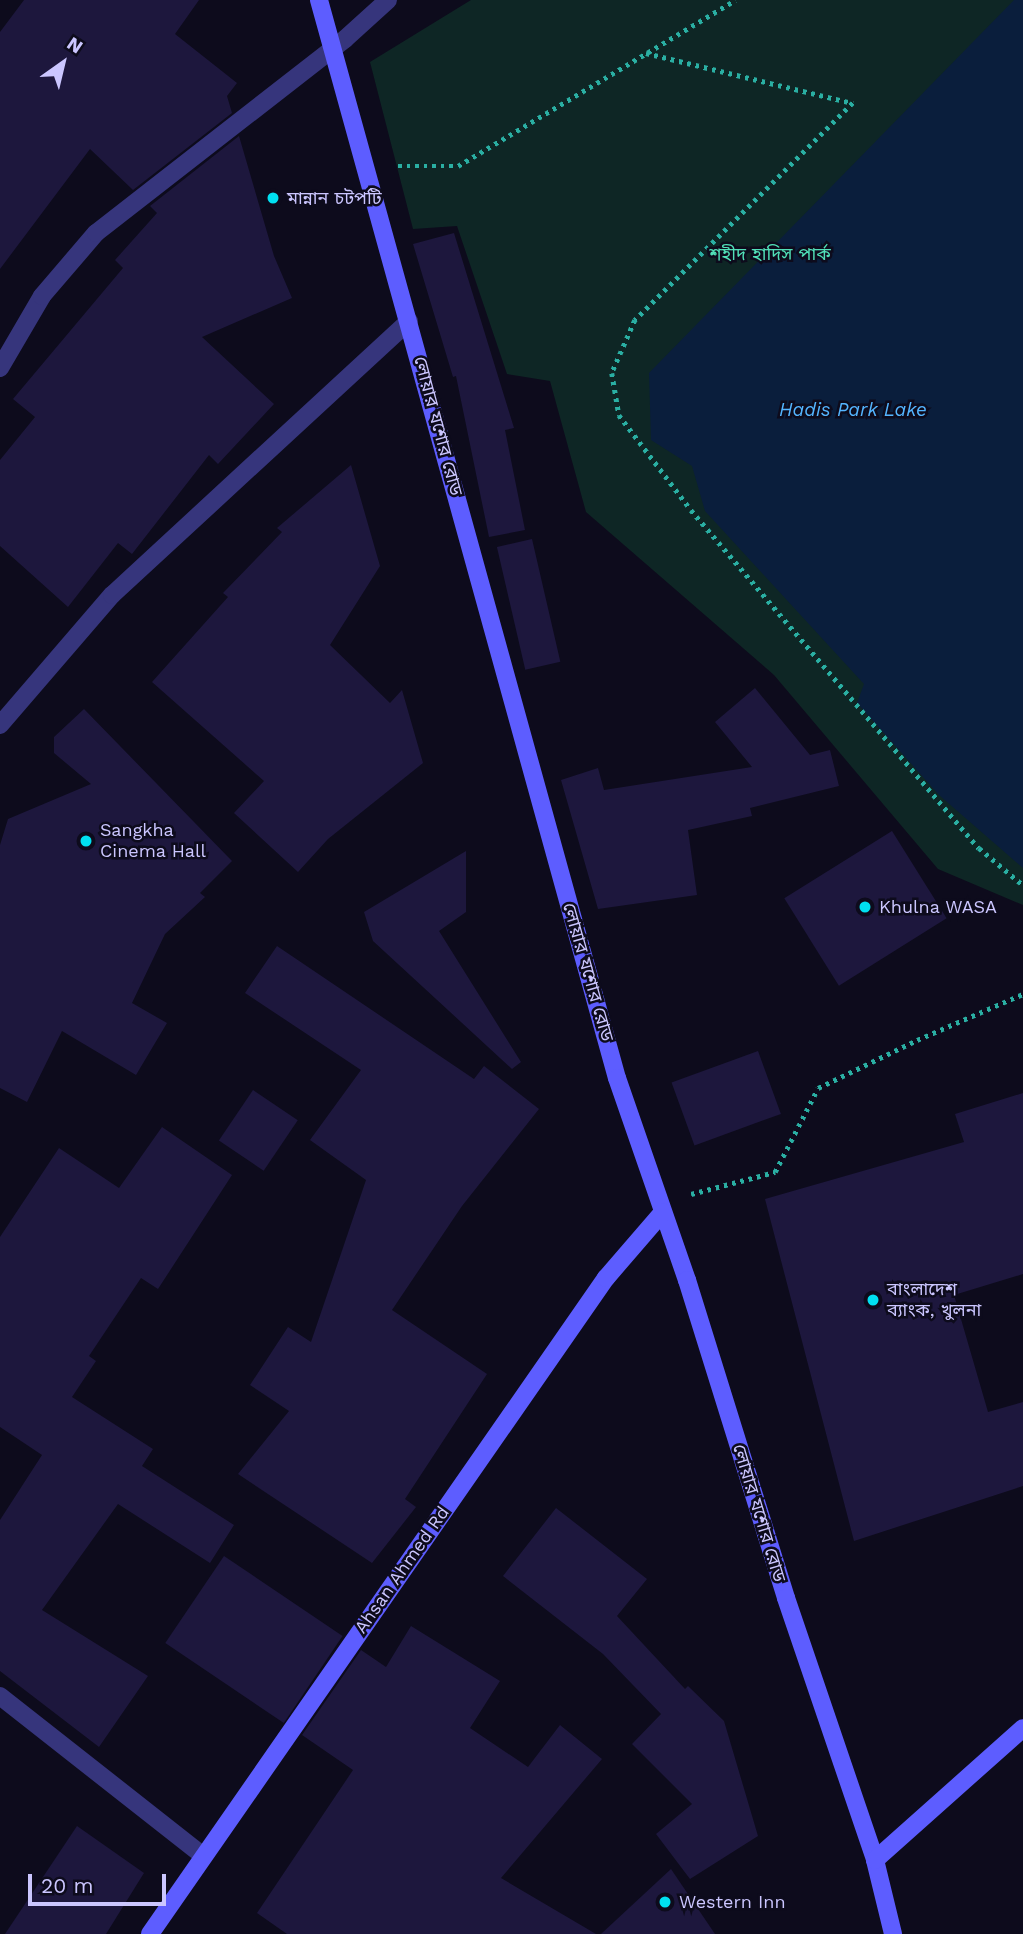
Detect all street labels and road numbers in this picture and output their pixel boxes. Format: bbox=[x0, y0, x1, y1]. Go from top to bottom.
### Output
street label: লোয়ার যশোর রোড bbox=[409, 354, 467, 498]
street label: লোয়ার যশোর রোড bbox=[558, 900, 618, 1044]
street label: লোয়ার যশোর রোড bbox=[728, 1441, 790, 1585]
street label: Ahsan Ahmed Rd bbox=[350, 1502, 454, 1638]

